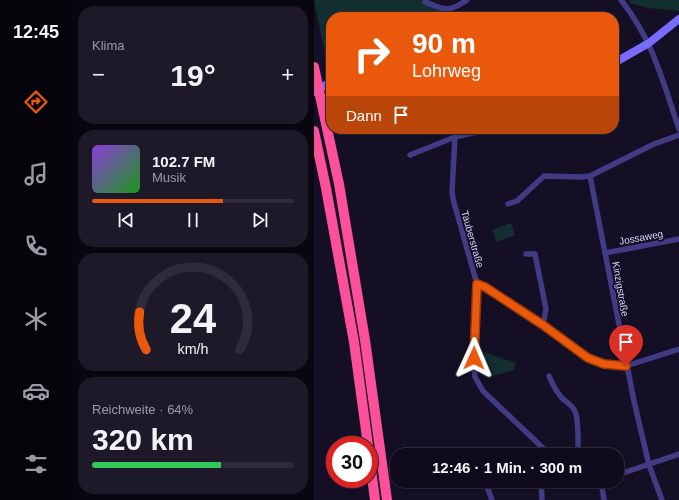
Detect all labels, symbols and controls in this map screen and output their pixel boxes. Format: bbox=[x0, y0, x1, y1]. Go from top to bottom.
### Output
text: 12:45 bbox=[13, 22, 59, 42]
icon: right bbox=[346, 28, 398, 80]
text: 90 m bbox=[412, 28, 476, 59]
text: Klima bbox=[92, 38, 125, 53]
text: 19° bbox=[170, 59, 216, 92]
text: Lohrweg bbox=[412, 61, 481, 81]
text: − bbox=[92, 62, 105, 87]
text: + bbox=[281, 62, 294, 87]
icon: directions bbox=[22, 88, 50, 116]
icon: arrive bbox=[390, 104, 412, 126]
text: Dann bbox=[346, 107, 382, 124]
text: 102.7 FM bbox=[152, 153, 215, 170]
icon: music bbox=[22, 160, 50, 188]
text: Musik bbox=[152, 170, 186, 185]
icon: previous bbox=[115, 209, 137, 231]
icon: pause bbox=[182, 209, 204, 231]
icon: next bbox=[249, 209, 271, 231]
street label: Tauberstraße bbox=[459, 209, 486, 269]
street label: Jossaweg bbox=[618, 228, 664, 247]
icon: phone bbox=[22, 232, 50, 260]
street label: Kinzigstraße bbox=[610, 261, 631, 318]
text: 24 bbox=[170, 295, 216, 342]
icon: climate bbox=[22, 305, 50, 333]
pin bbox=[609, 325, 643, 366]
icon: arrive bbox=[615, 331, 637, 353]
position arrow bbox=[453, 337, 495, 379]
text: km/h bbox=[178, 340, 209, 356]
icon: car bbox=[22, 377, 50, 405]
text: Reichweite · 64% bbox=[92, 402, 193, 417]
text: 320 km bbox=[92, 423, 194, 456]
speed limit sign: 30 bbox=[326, 436, 378, 488]
icon: filters bbox=[22, 450, 50, 478]
text: 12:46 · 1 Min. · 300 m bbox=[432, 459, 582, 476]

